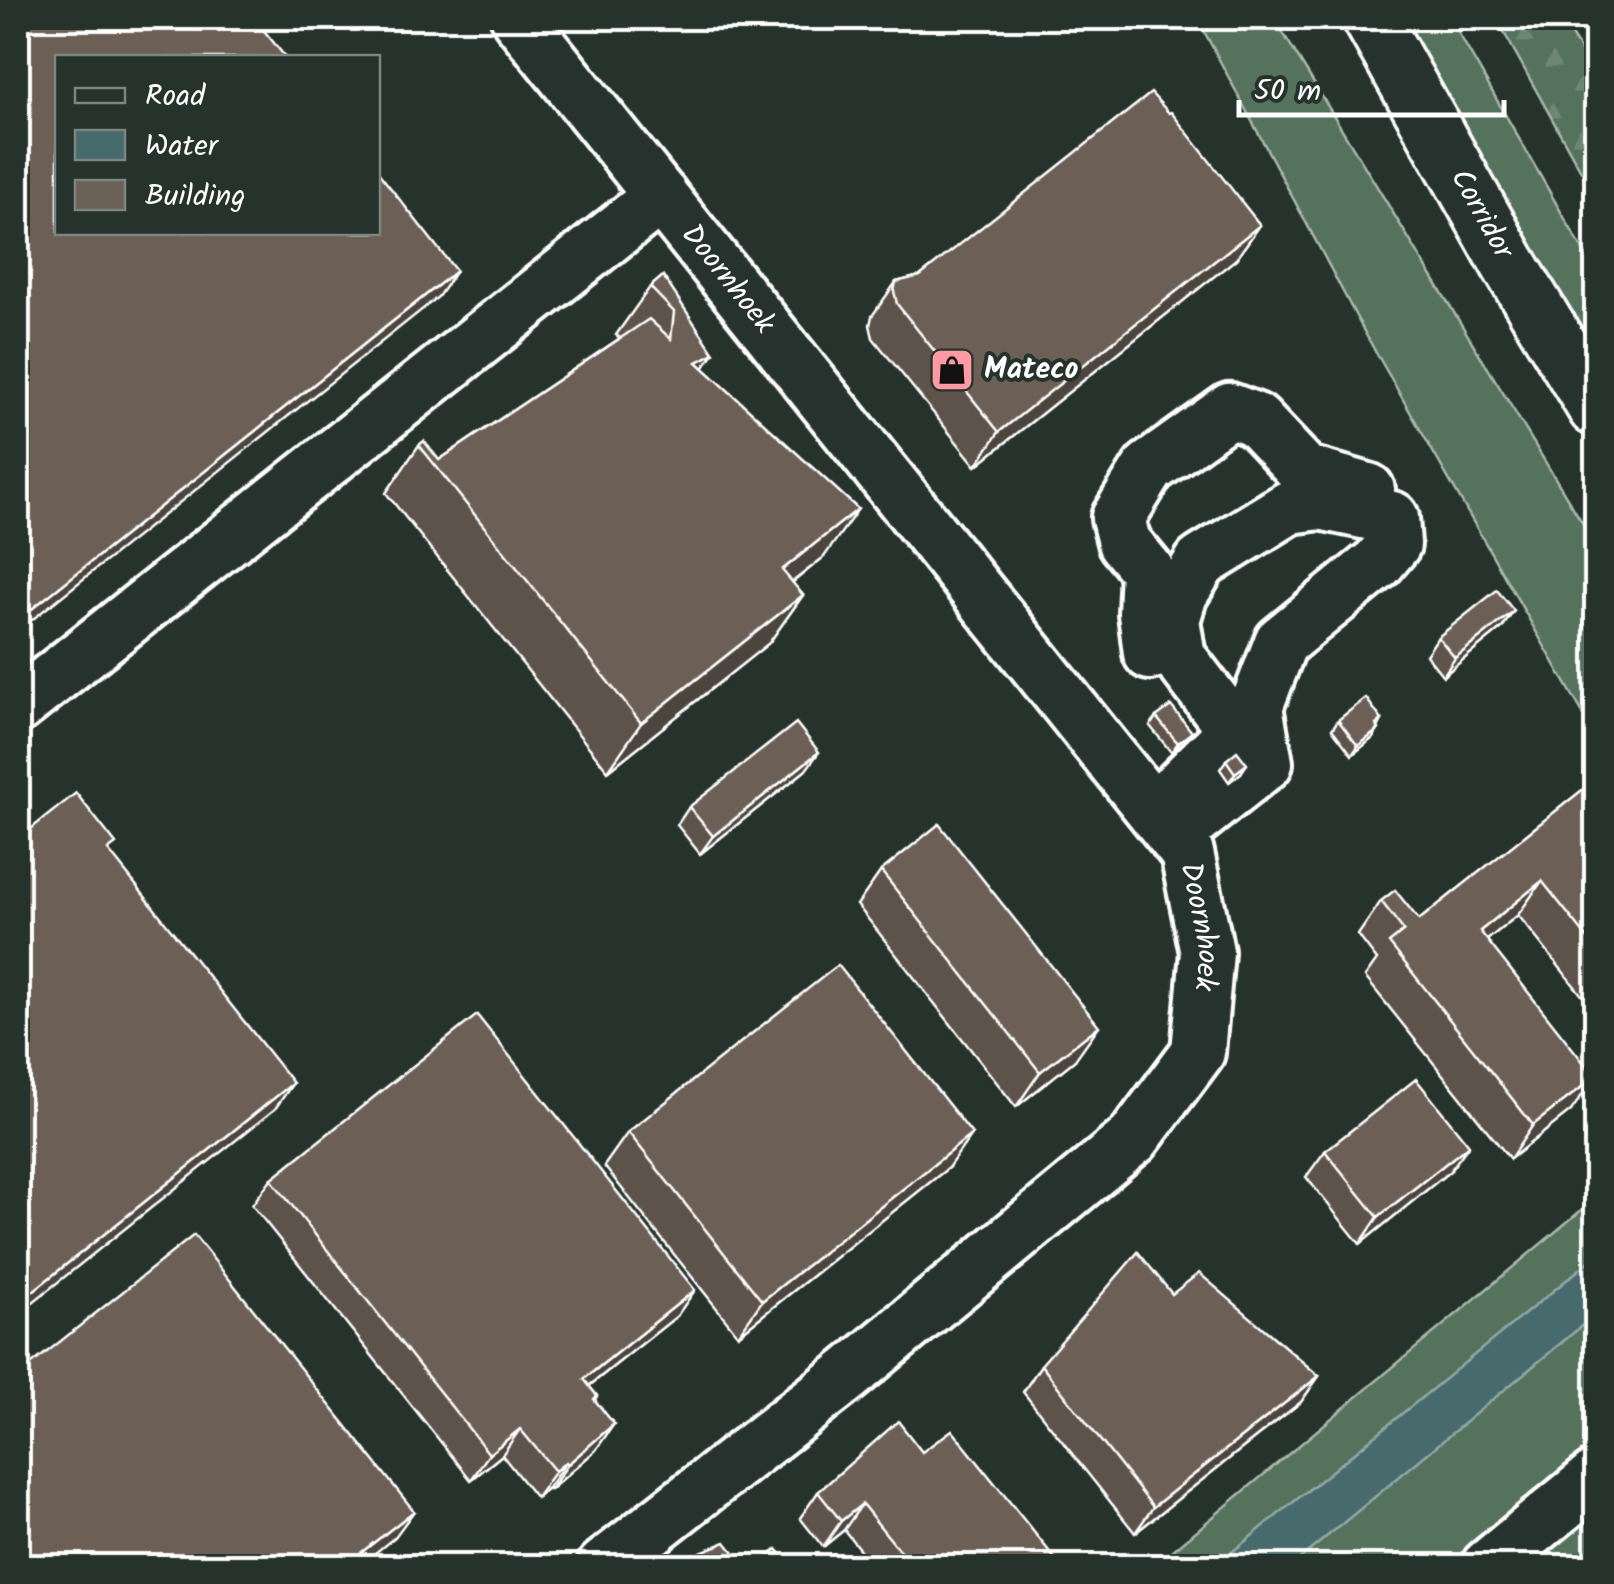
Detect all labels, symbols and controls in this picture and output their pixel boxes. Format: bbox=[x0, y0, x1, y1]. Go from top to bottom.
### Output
legend bbox=[55, 55, 380, 235]
scale bar bbox=[1239, 55, 1504, 117]
text: 50 m bbox=[1254, 68, 1321, 116]
text: Road bbox=[145, 73, 206, 121]
text: Water bbox=[145, 123, 220, 171]
street label: Corridor bbox=[1436, 160, 1527, 270]
text: Building bbox=[145, 173, 245, 221]
street label: Doornhoek bbox=[668, 214, 787, 346]
place label: Mateco bbox=[984, 346, 1079, 394]
shop icon: Mateco bbox=[929, 347, 975, 393]
street label: Doornhoek bbox=[1165, 858, 1231, 994]

